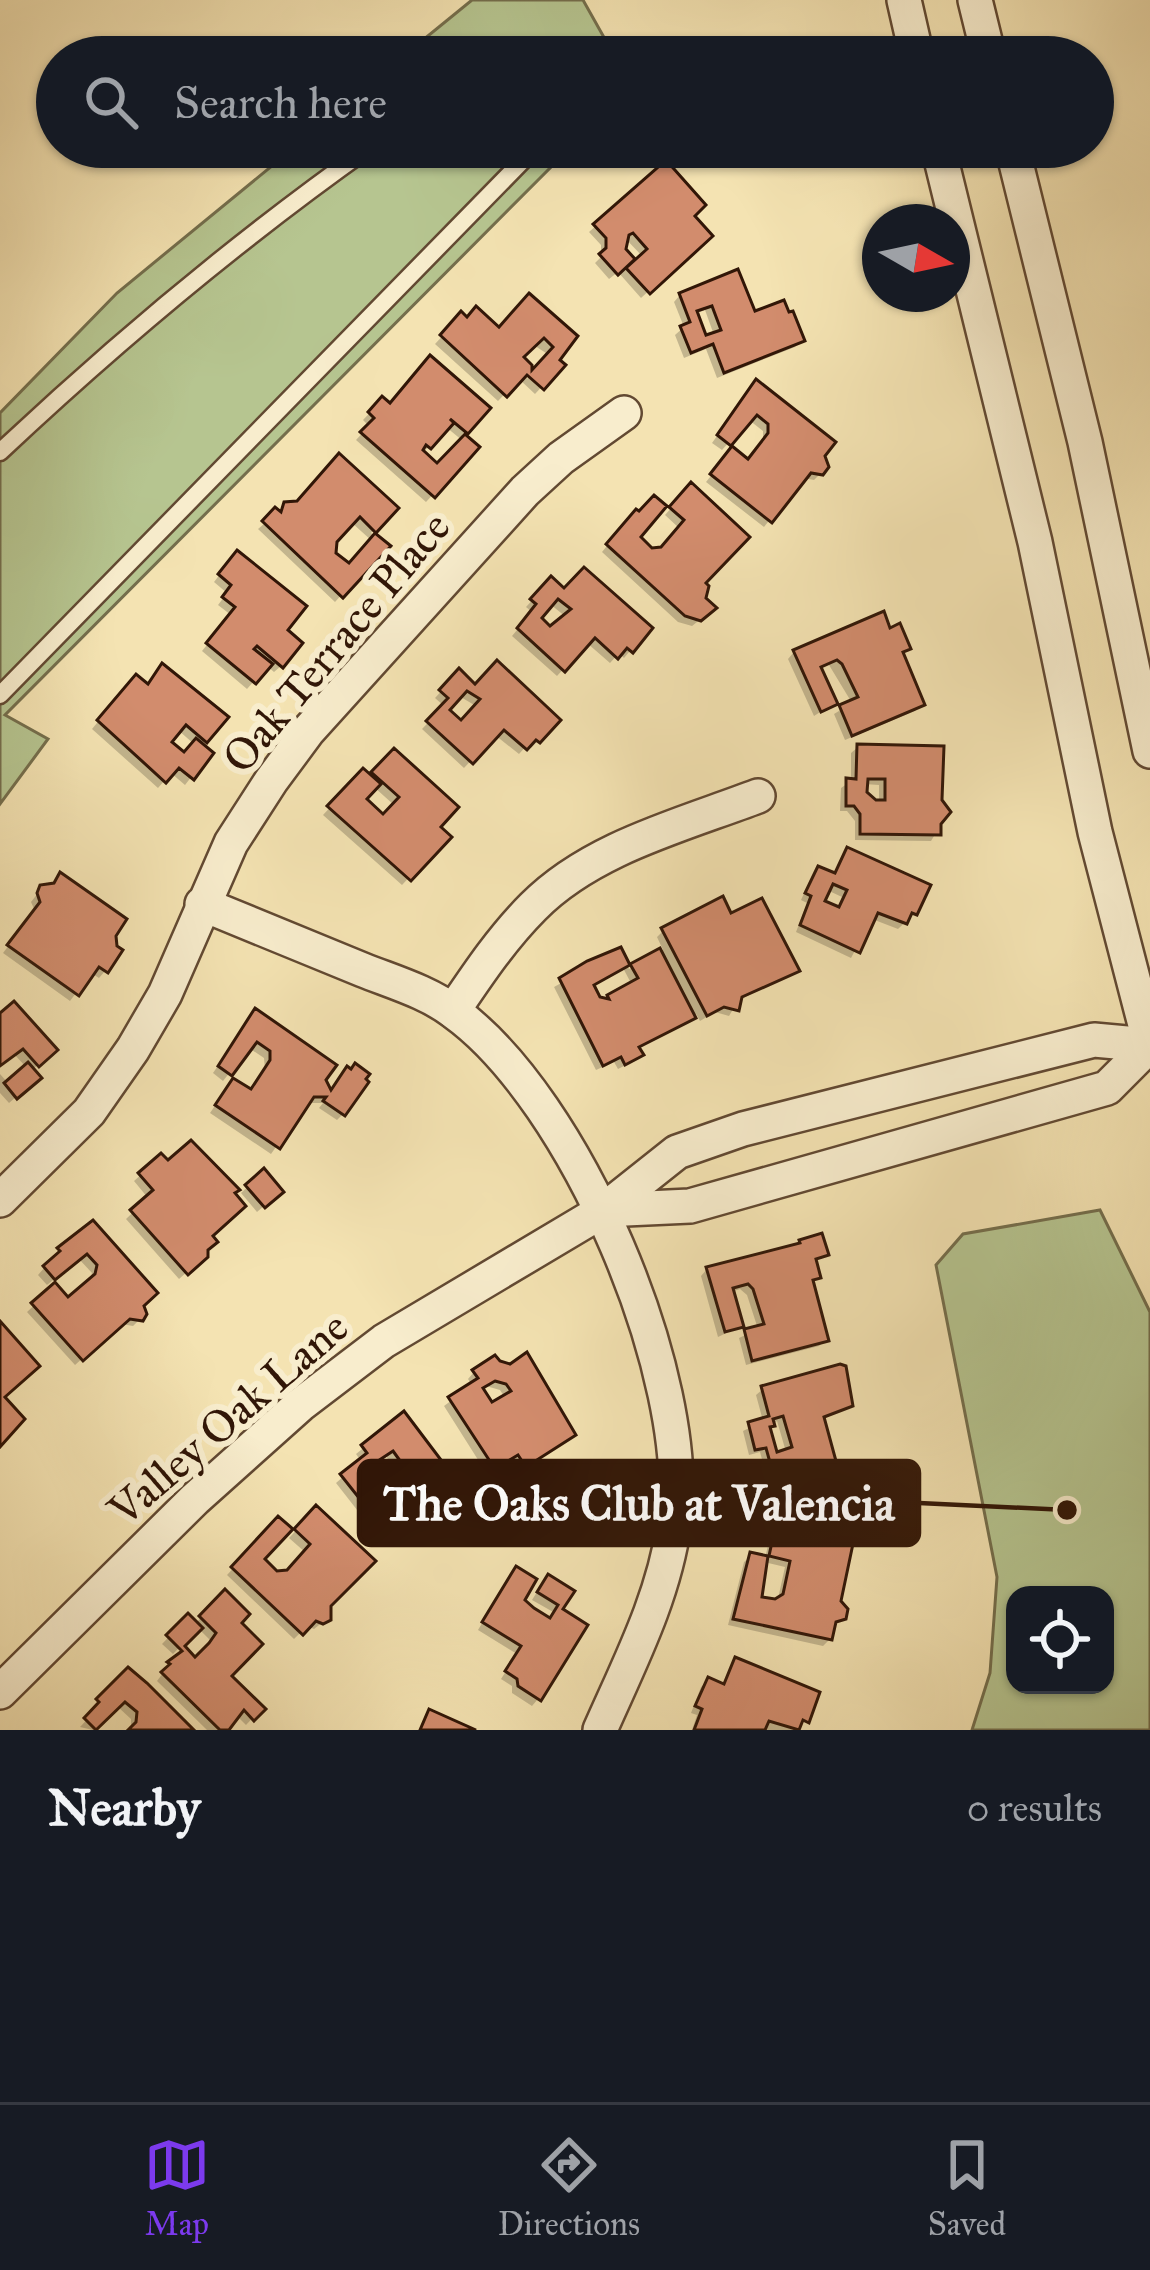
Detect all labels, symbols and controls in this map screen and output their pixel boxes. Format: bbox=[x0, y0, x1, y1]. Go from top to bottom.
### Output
search box bbox=[36, 36, 1114, 168]
icon: search bbox=[78, 69, 144, 135]
text: Search here bbox=[174, 75, 387, 130]
north arrow bbox=[862, 204, 970, 312]
street label: Oak Terrace Place bbox=[211, 500, 461, 784]
street label: Valley Oak Lane bbox=[96, 1299, 359, 1538]
callout: The Oaks Club at Valencia bbox=[359, 1461, 919, 1545]
text: The Oaks Club at Valencia bbox=[383, 1474, 895, 1533]
map controls bbox=[1006, 1586, 1114, 1694]
button: locate bbox=[1006, 1586, 1114, 1694]
text: Nearby bbox=[48, 1777, 200, 1839]
text: 0 results bbox=[967, 1784, 1102, 1832]
tab: Map bbox=[144, 2132, 210, 2244]
tab: Directions bbox=[498, 2132, 640, 2244]
tab: Saved bbox=[928, 2132, 1006, 2244]

